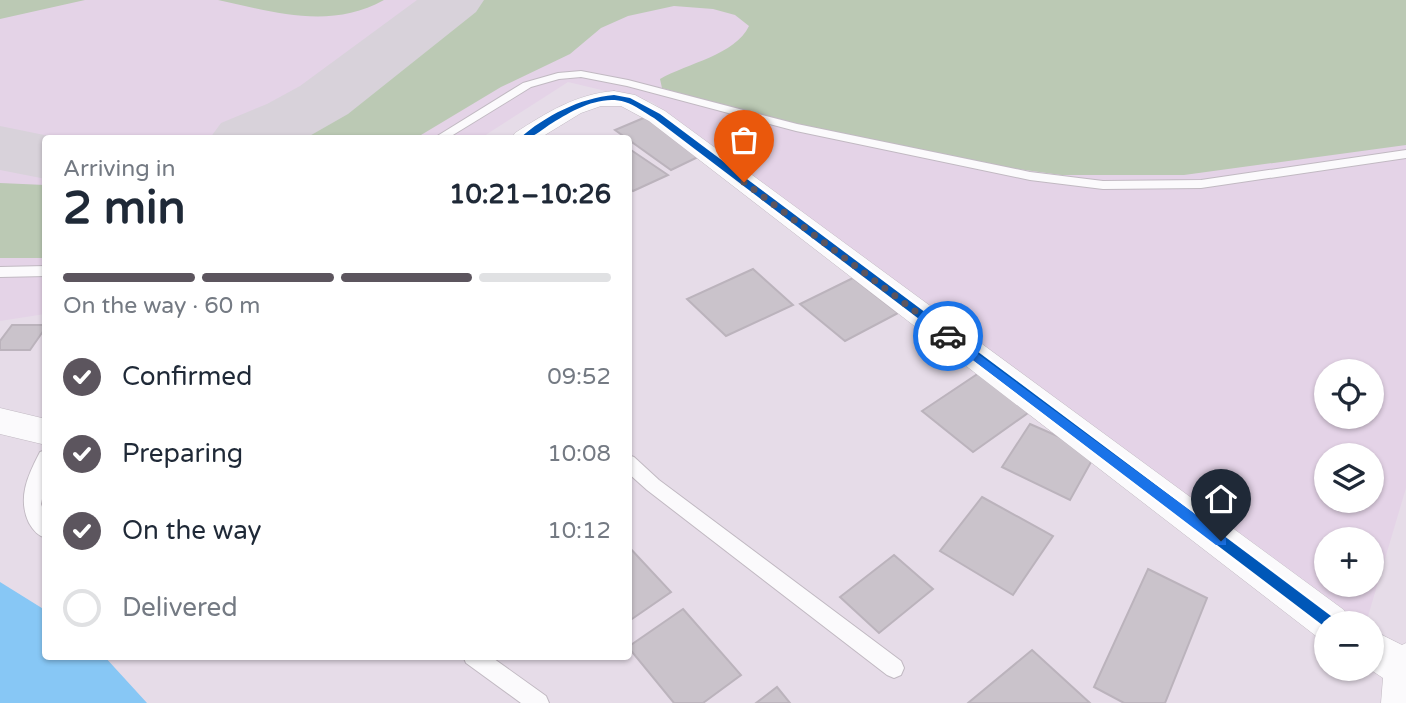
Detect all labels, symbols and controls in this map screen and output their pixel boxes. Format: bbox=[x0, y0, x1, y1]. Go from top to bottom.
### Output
pin bbox=[714, 110, 774, 182]
icon: bag bbox=[725, 121, 763, 159]
text: Arriving in bbox=[63, 155, 176, 183]
text: 10:21–10:26 bbox=[449, 179, 611, 210]
text: 2 min bbox=[63, 181, 186, 236]
text: On the way · 60 m bbox=[63, 292, 260, 320]
courier bbox=[913, 301, 983, 371]
icon: car bbox=[929, 317, 967, 355]
icon: check bbox=[63, 358, 101, 396]
map controls bbox=[1314, 359, 1384, 681]
button: locate bbox=[1314, 359, 1384, 429]
text: Confirmed bbox=[122, 361, 252, 392]
text: 09:52 bbox=[547, 363, 611, 391]
icon: check bbox=[63, 435, 101, 473]
text: Preparing bbox=[122, 438, 243, 469]
text: 10:08 bbox=[547, 440, 611, 468]
button: layers bbox=[1314, 443, 1384, 513]
pin bbox=[1191, 469, 1251, 541]
icon: home bbox=[1202, 480, 1240, 518]
icon: check bbox=[63, 512, 101, 550]
text: On the way bbox=[122, 515, 262, 546]
text: 10:12 bbox=[547, 517, 611, 545]
button: + bbox=[1314, 527, 1384, 597]
text: Delivered bbox=[122, 592, 238, 623]
button: − bbox=[1314, 611, 1384, 681]

